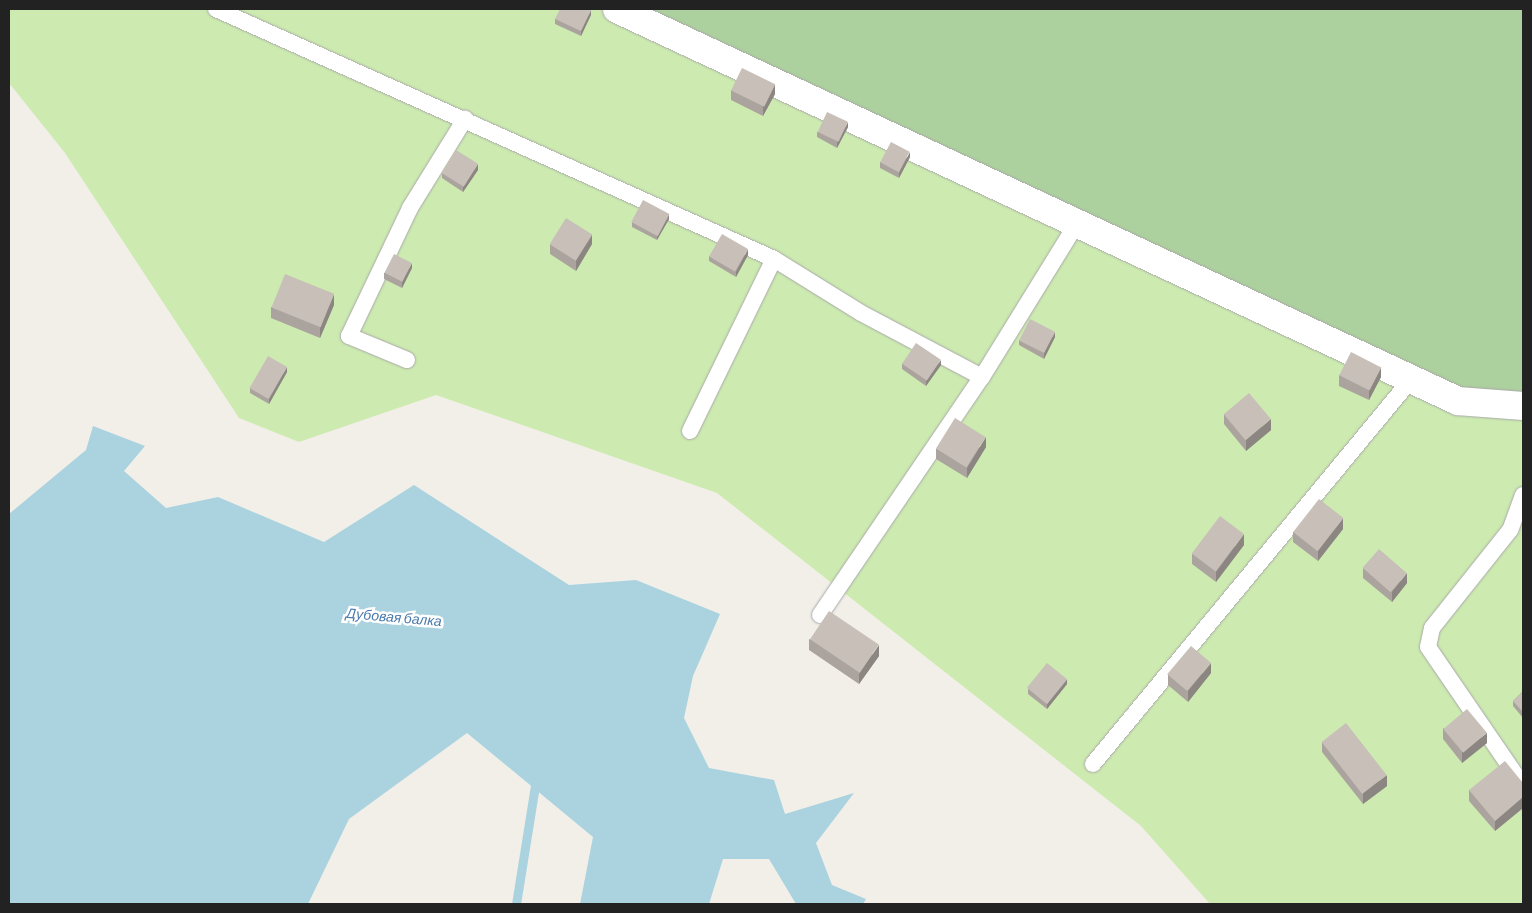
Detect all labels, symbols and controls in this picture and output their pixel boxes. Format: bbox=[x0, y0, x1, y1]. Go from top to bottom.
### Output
water label: Дубовая балка bbox=[346, 604, 442, 630]

